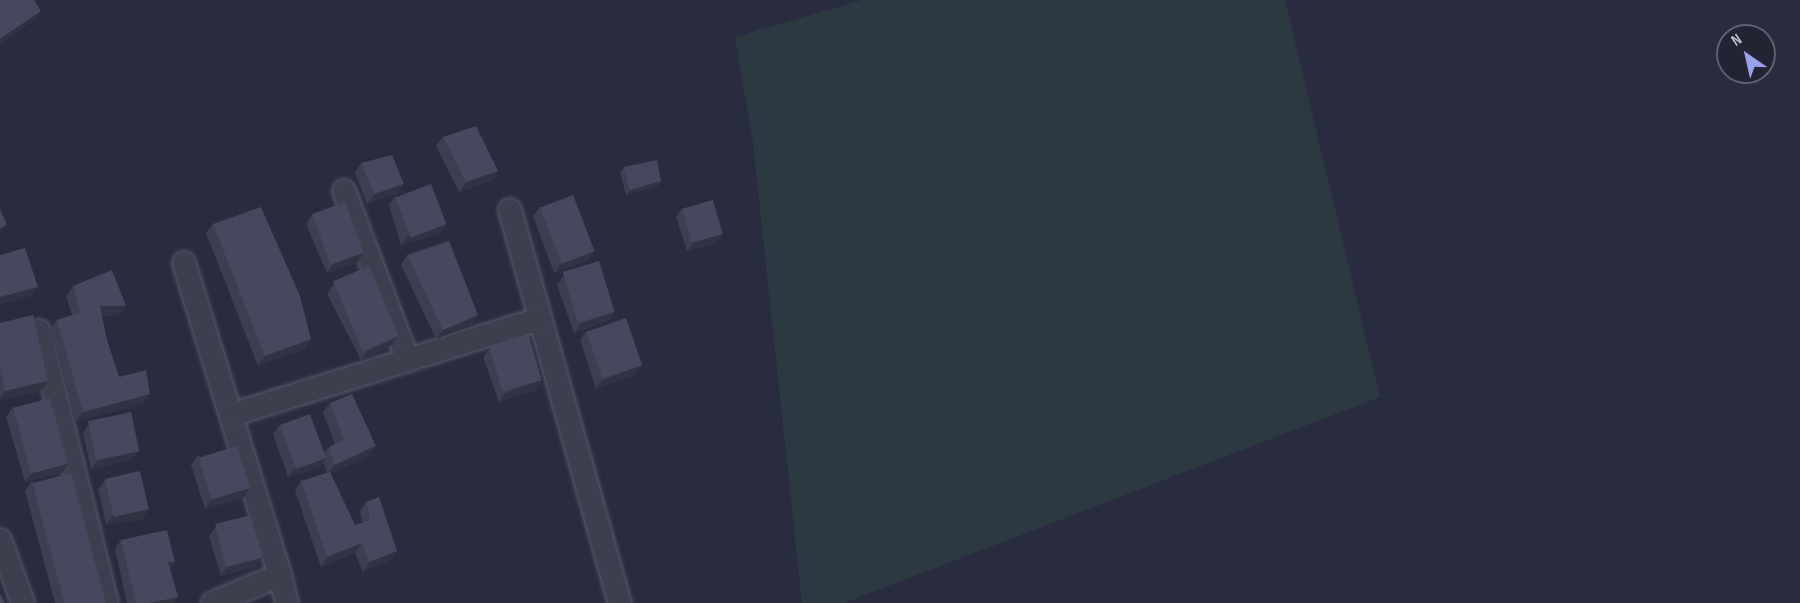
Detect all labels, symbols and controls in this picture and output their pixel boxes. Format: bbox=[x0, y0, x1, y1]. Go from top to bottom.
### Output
north arrow bbox=[1716, 24, 1776, 84]
text: N bbox=[1728, 30, 1746, 51]

